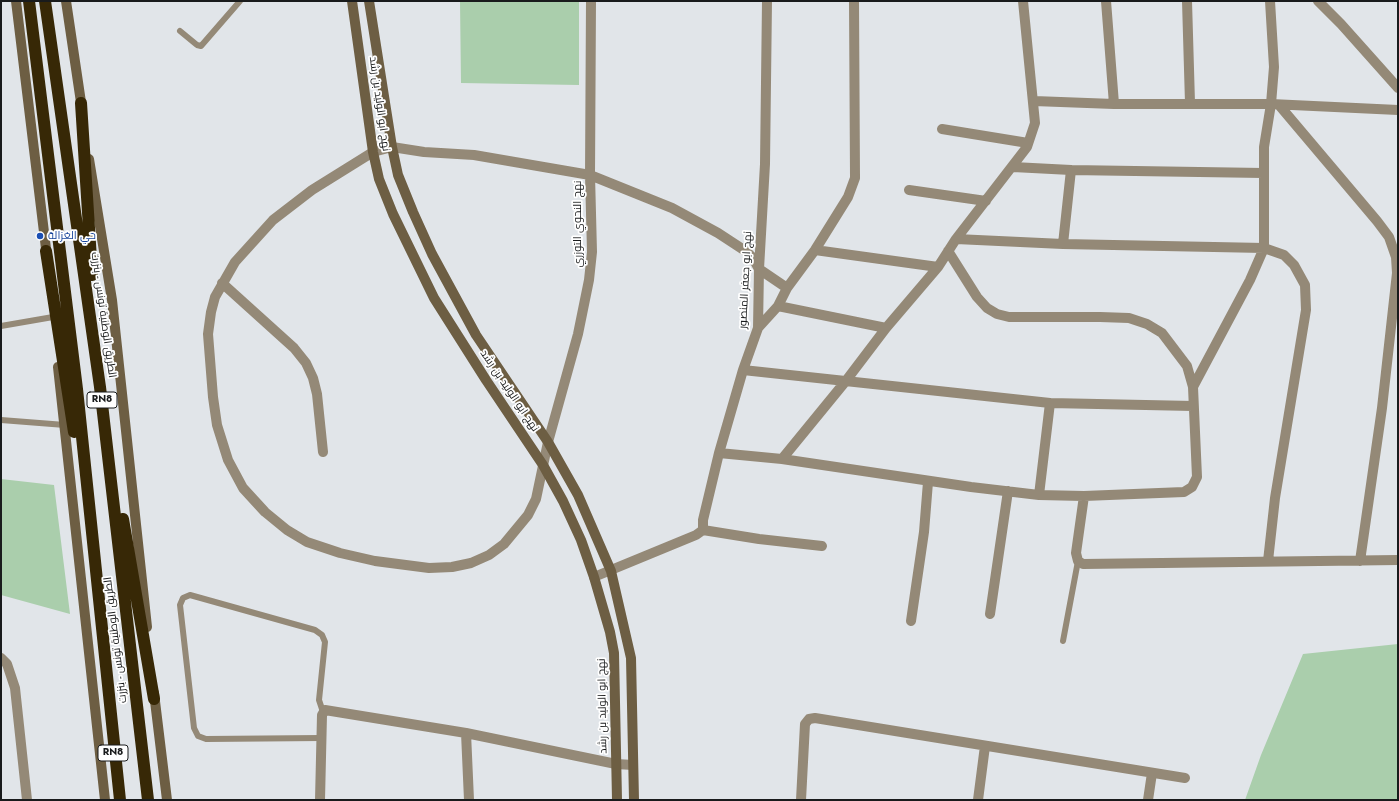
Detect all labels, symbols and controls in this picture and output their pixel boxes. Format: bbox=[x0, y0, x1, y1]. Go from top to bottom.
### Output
street label: نهج ابو الوليد بن رشد bbox=[366, 56, 392, 152]
street label: نهج النحوي التوزري bbox=[571, 181, 585, 267]
place label: حي الغزالة bbox=[48, 229, 96, 243]
marker: حي الغزالة bbox=[35, 231, 45, 241]
street label: نهج ابو جعفر المنصور bbox=[737, 231, 755, 329]
street label: الطريق الوطنية تونس - بنزرت bbox=[88, 251, 118, 379]
street label: نهج ابو الوليد بن رشد bbox=[477, 348, 541, 434]
road number: RN8 bbox=[87, 392, 117, 408]
street label: الطريق الوطنية تونس - بنزرت bbox=[102, 576, 130, 704]
street label: نهج ابو الوليد بن رشد bbox=[596, 658, 610, 754]
road number: RN8 bbox=[98, 745, 128, 761]

